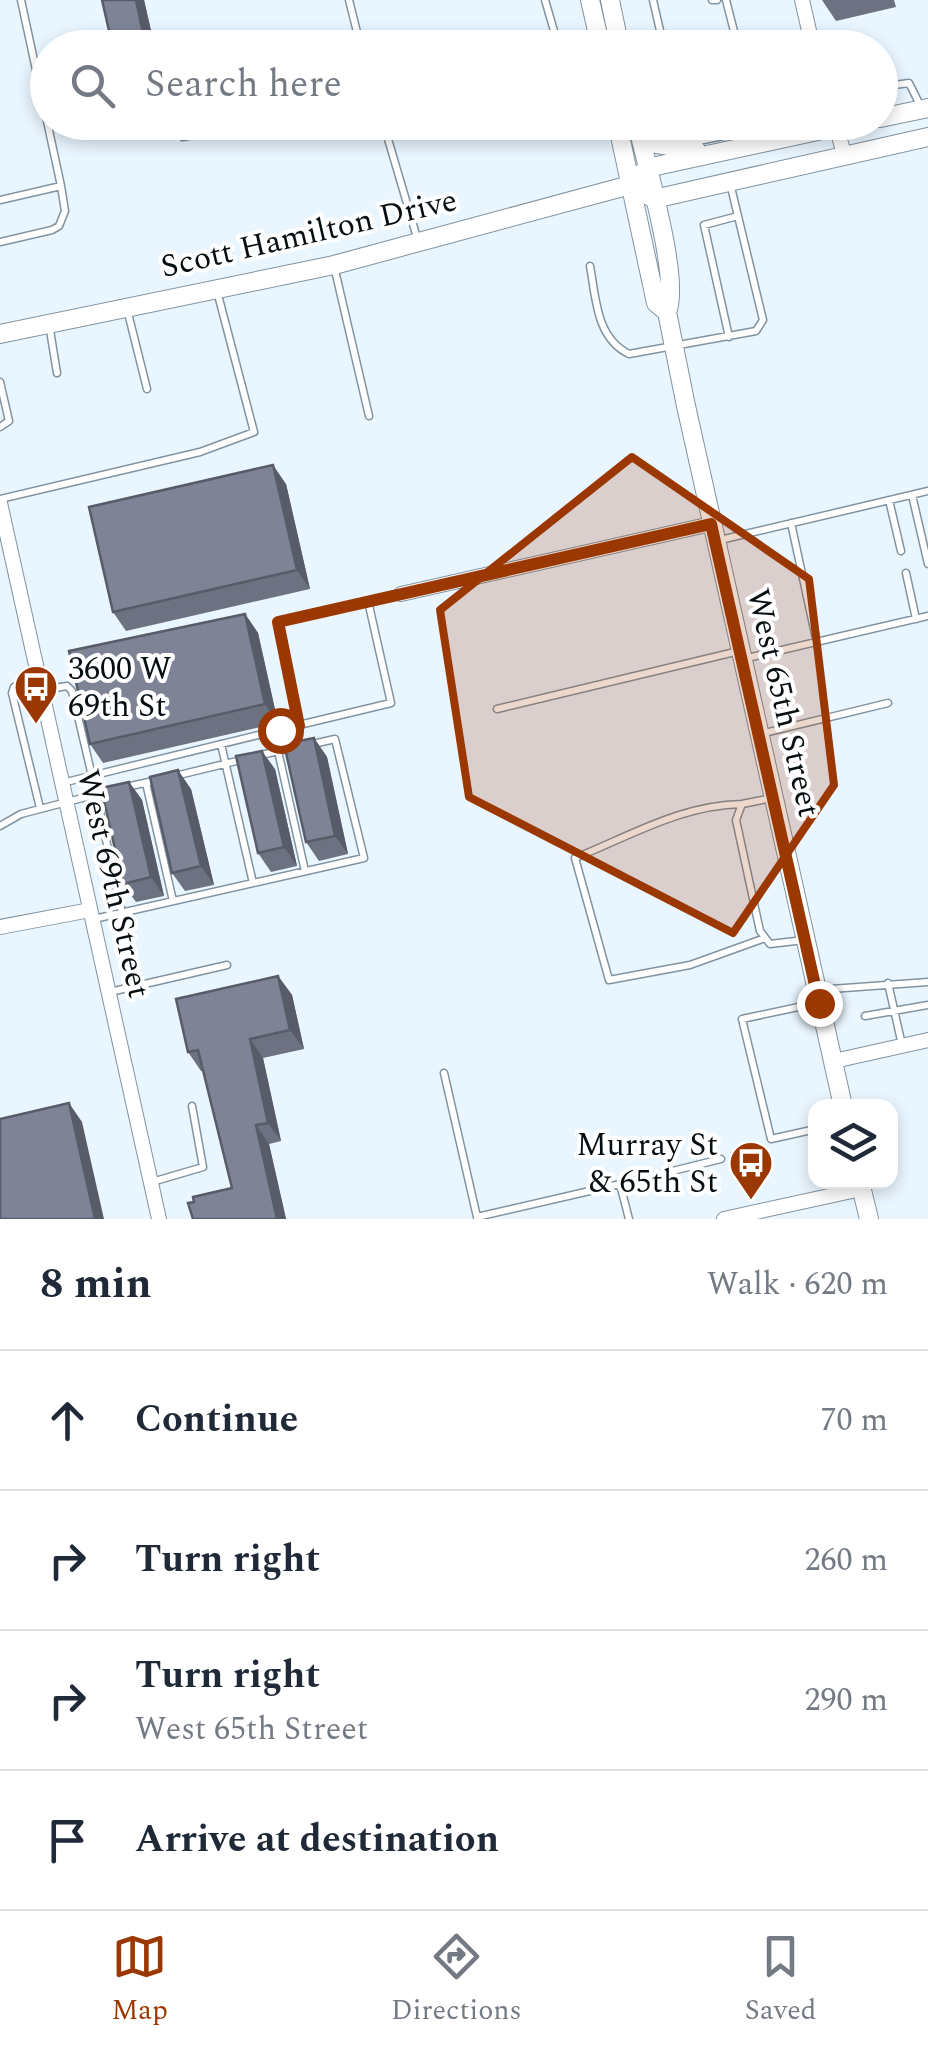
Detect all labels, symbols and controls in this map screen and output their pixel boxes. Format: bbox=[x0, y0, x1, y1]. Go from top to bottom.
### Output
search box bbox=[30, 30, 898, 140]
text: Search here bbox=[145, 56, 342, 114]
icon: search bbox=[65, 58, 120, 113]
street label: Scott Hamilton Drive bbox=[156, 176, 462, 292]
street label: West 65th Street bbox=[733, 584, 833, 822]
place label: 3600 W 69th St bbox=[68, 645, 171, 731]
bus stop icon: 3600 W 69th St bbox=[13, 664, 59, 725]
route start bbox=[258, 708, 304, 754]
street label: West 69th Street bbox=[63, 765, 163, 1003]
route end bbox=[797, 981, 843, 1027]
map controls bbox=[808, 1099, 898, 1189]
button: layers bbox=[808, 1099, 898, 1189]
place label: Murray St & 65th St bbox=[576, 1121, 718, 1207]
bus stop icon: Murray St & 65th St bbox=[728, 1140, 774, 1201]
text: 8 min bbox=[40, 1253, 152, 1316]
text: Walk · 620 m bbox=[707, 1260, 888, 1309]
text: Continue bbox=[135, 1391, 298, 1449]
icon: ahead bbox=[40, 1393, 95, 1448]
text: 70 m bbox=[820, 1396, 888, 1445]
text: Turn right bbox=[135, 1531, 320, 1589]
icon: right bbox=[40, 1533, 95, 1588]
text: 260 m bbox=[804, 1536, 888, 1585]
text: Turn right bbox=[135, 1647, 320, 1705]
icon: right bbox=[40, 1673, 95, 1728]
text: 290 m bbox=[804, 1676, 888, 1725]
text: West 65th Street bbox=[135, 1705, 368, 1754]
text: Arrive at destination bbox=[135, 1811, 499, 1869]
icon: arrive bbox=[40, 1813, 95, 1868]
tab: Map bbox=[112, 1929, 168, 2032]
tab: Directions bbox=[391, 1929, 522, 2032]
tab: Saved bbox=[745, 1929, 816, 2032]

